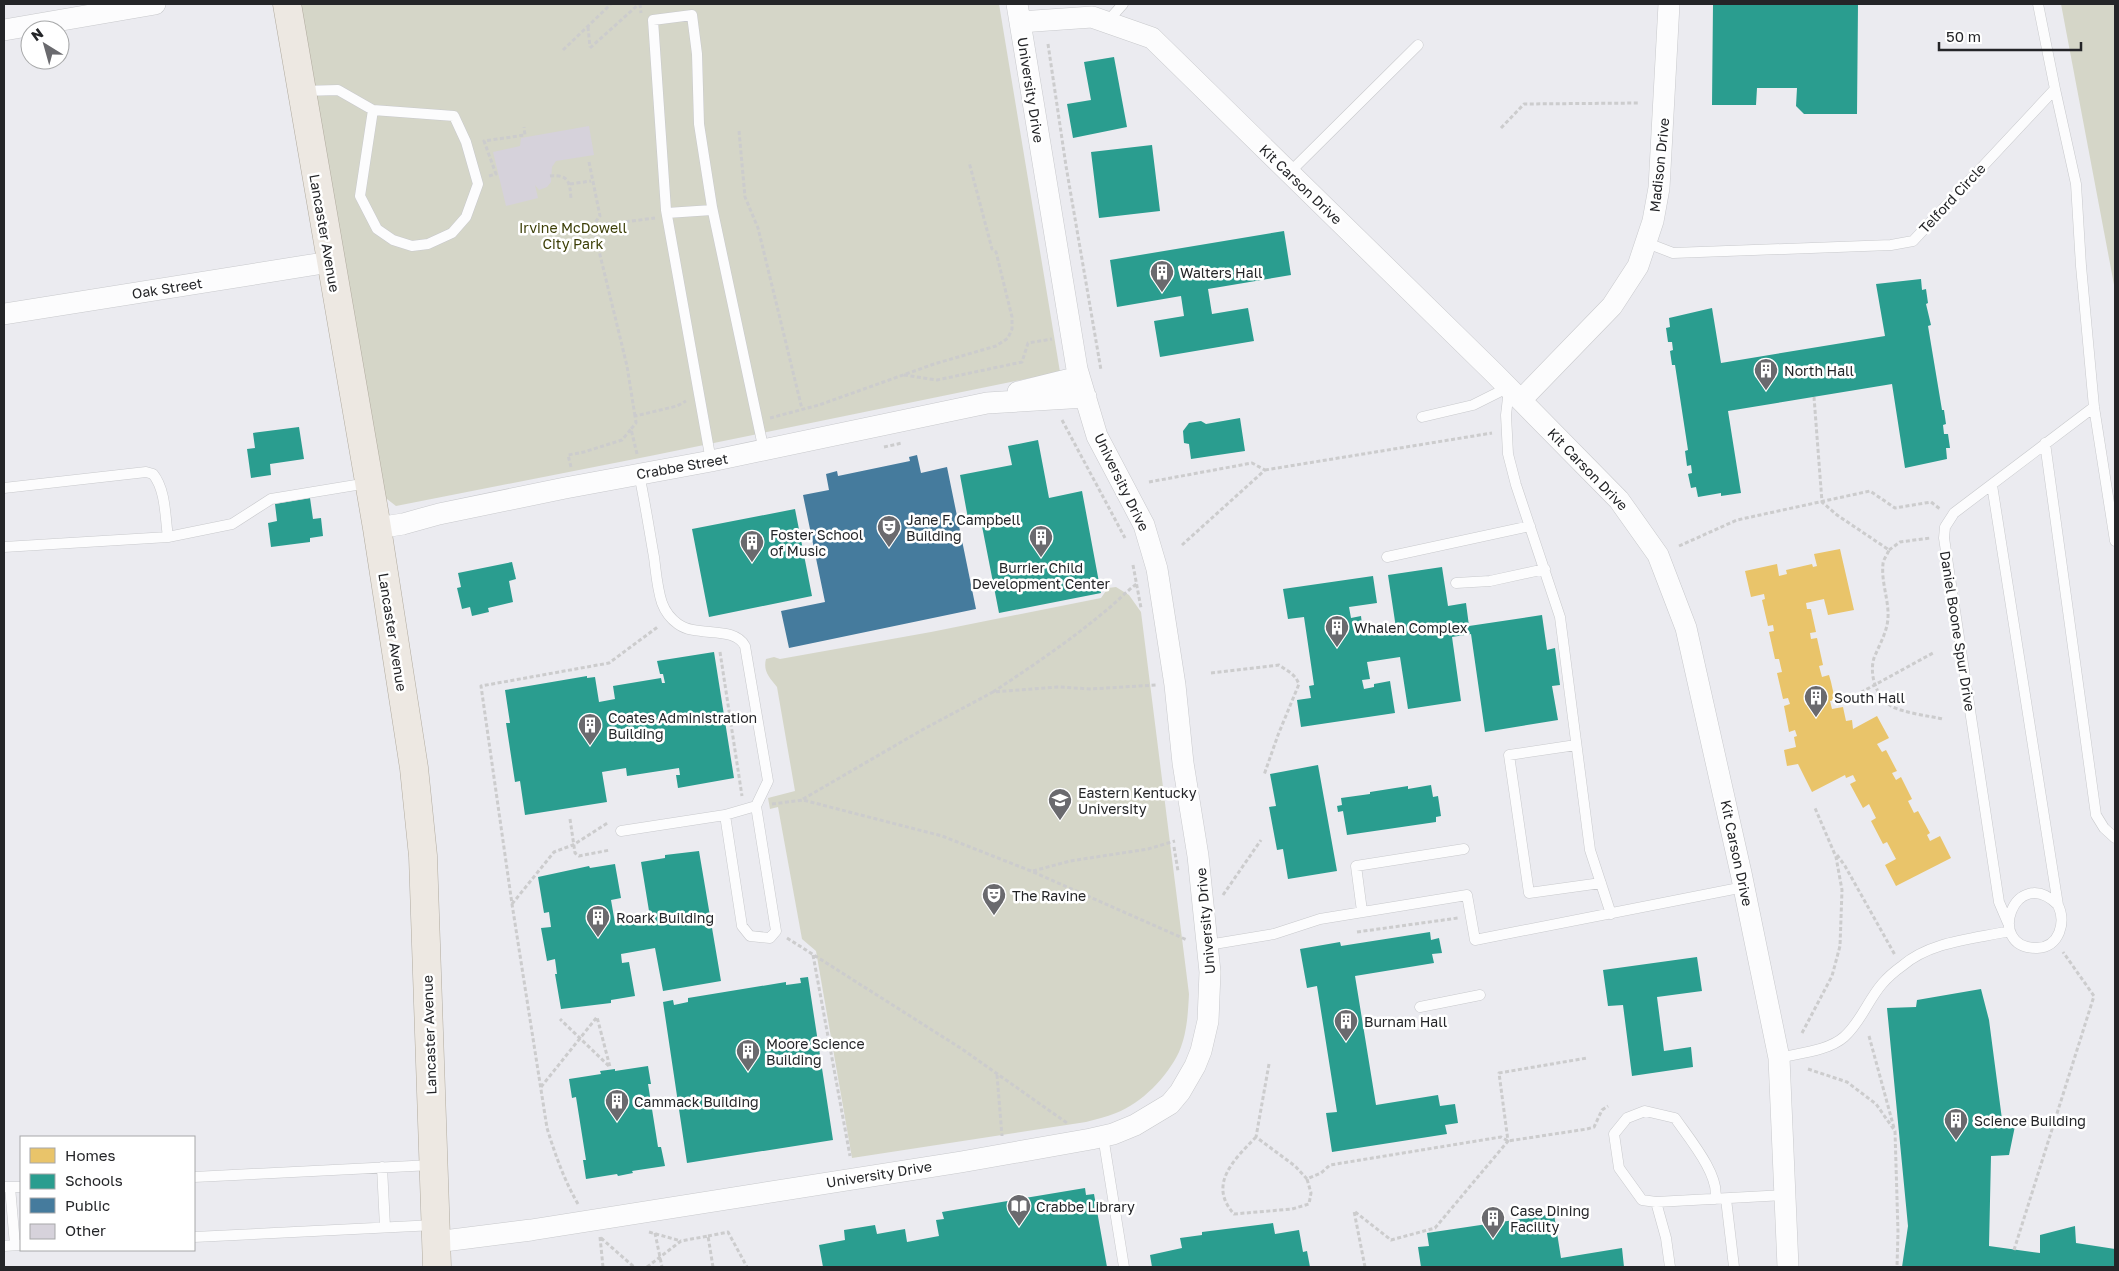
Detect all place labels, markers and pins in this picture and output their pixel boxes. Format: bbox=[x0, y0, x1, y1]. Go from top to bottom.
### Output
building icon: Walters Hall bbox=[1149, 259, 1175, 293]
place label: Walters Hall bbox=[1180, 264, 1263, 281]
building icon: North Hall bbox=[1753, 357, 1779, 391]
place label: North Hall bbox=[1784, 362, 1854, 379]
place label: Jane F. Campbell Building bbox=[906, 511, 1020, 544]
theatre icon: Jane F. Campbell Building bbox=[876, 514, 902, 548]
building icon: Burrier Child Development Center bbox=[1028, 524, 1054, 558]
place label: Foster School of Music bbox=[770, 526, 863, 559]
building icon: Foster School of Music bbox=[739, 529, 765, 563]
place label: Burrier Child Development Center bbox=[972, 559, 1111, 592]
building icon: Whalen Complex bbox=[1324, 614, 1350, 648]
place label: Whalen Complex bbox=[1354, 619, 1468, 636]
building icon: South Hall bbox=[1803, 684, 1829, 718]
place label: South Hall bbox=[1834, 689, 1905, 706]
place label: Coates Administration Building bbox=[608, 709, 757, 742]
building icon: Coates Administration Building bbox=[577, 712, 603, 746]
place label: Eastern Kentucky University bbox=[1078, 784, 1197, 817]
school or university icon: Eastern Kentucky University bbox=[1047, 787, 1073, 821]
theatre icon: The Ravine bbox=[981, 882, 1007, 916]
place label: The Ravine bbox=[1012, 887, 1086, 904]
building icon: Roark Building bbox=[585, 904, 611, 938]
place label: Roark Building bbox=[616, 909, 714, 926]
building icon: Burnam Hall bbox=[1333, 1008, 1359, 1042]
place label: Burnam Hall bbox=[1364, 1013, 1447, 1030]
place label: Moore Science Building bbox=[766, 1035, 865, 1068]
building icon: Moore Science Building bbox=[735, 1038, 761, 1072]
building icon: Cammack Building bbox=[604, 1088, 630, 1122]
place label: Cammack Building bbox=[634, 1093, 759, 1110]
building icon: Science Building bbox=[1943, 1107, 1969, 1141]
place label: Science Building bbox=[1974, 1112, 2086, 1129]
library icon: Crabbe Library bbox=[1006, 1193, 1032, 1227]
place label: Crabbe Library bbox=[1036, 1198, 1135, 1215]
place label: Case Dining Facility bbox=[1510, 1202, 1590, 1235]
building icon: Case Dining Facility bbox=[1480, 1205, 1506, 1239]

